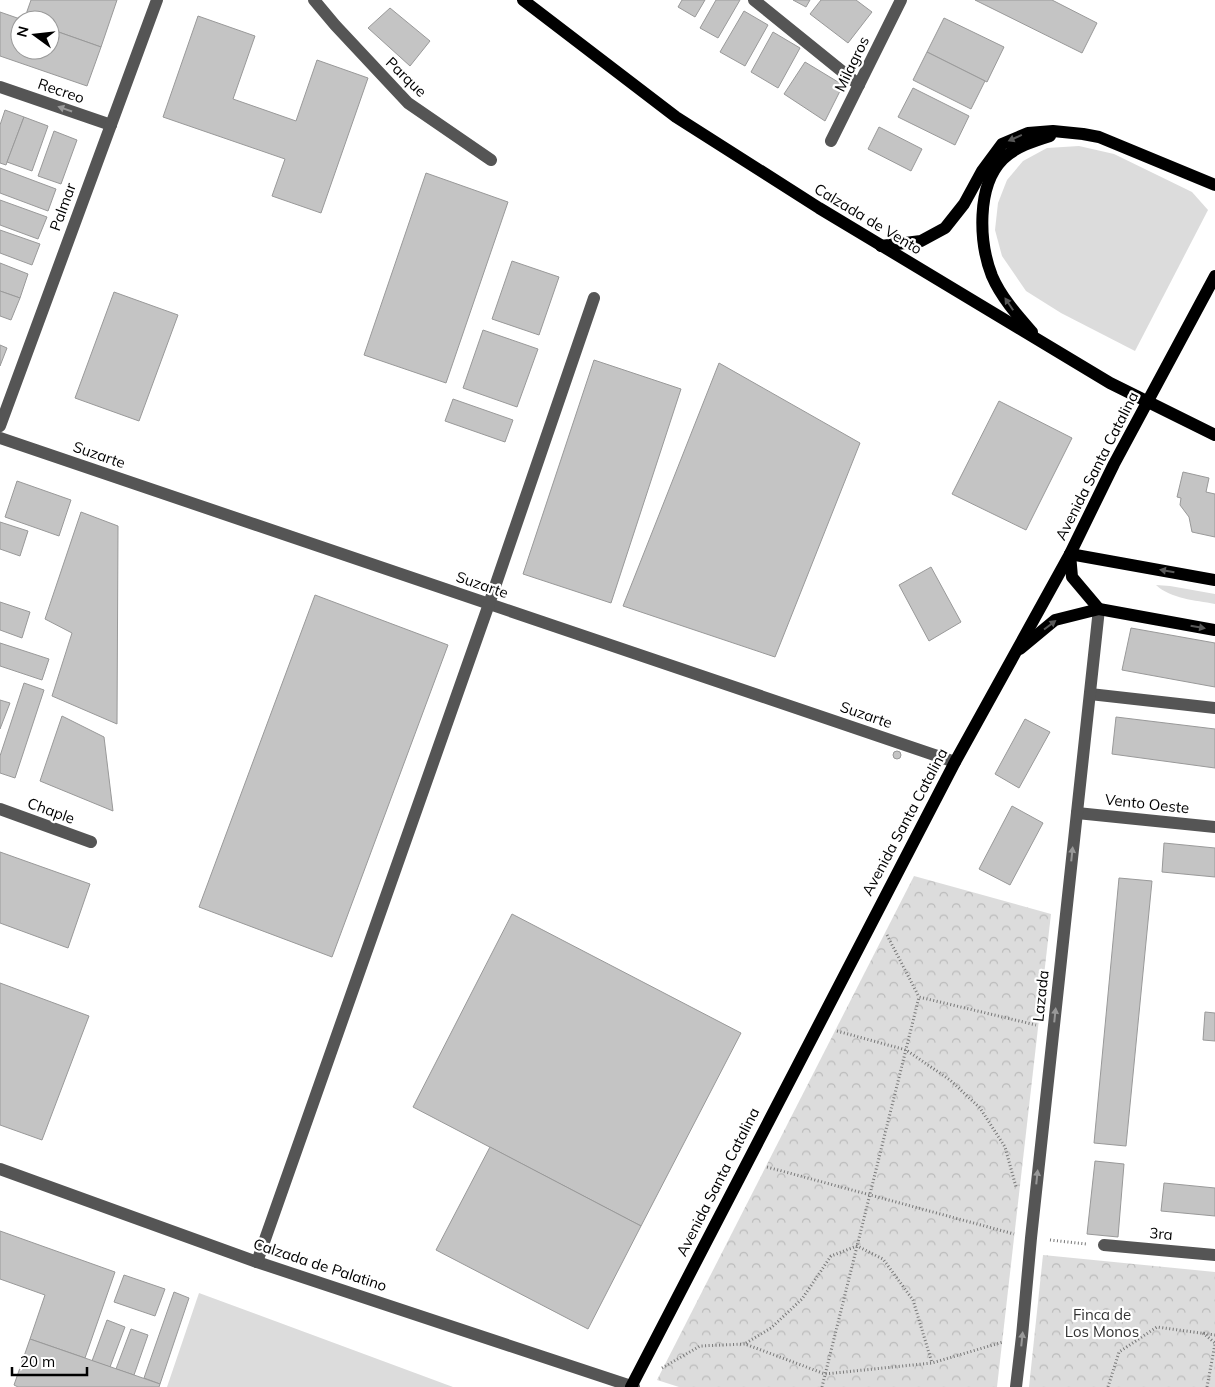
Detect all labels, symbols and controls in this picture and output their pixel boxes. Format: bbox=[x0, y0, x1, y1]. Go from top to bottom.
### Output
north arrow bbox=[10, 10, 60, 60]
text: N bbox=[12, 24, 33, 39]
street label: Milagros bbox=[830, 33, 873, 95]
street label: Parque bbox=[382, 53, 431, 101]
street label: Recreo bbox=[35, 74, 87, 107]
one-way arrow bbox=[57, 105, 72, 113]
one-way arrow bbox=[1008, 135, 1022, 143]
street label: Calzada de Vento bbox=[811, 179, 926, 258]
street label: Palmar bbox=[45, 180, 80, 233]
one-way arrow bbox=[1004, 297, 1014, 310]
street label: Avenida Santa Catalina bbox=[1051, 388, 1142, 543]
street label: Suzarte bbox=[71, 437, 128, 472]
street label: Suzarte bbox=[454, 567, 511, 602]
one-way arrow bbox=[1159, 567, 1175, 575]
one-way arrow bbox=[1043, 620, 1057, 630]
one-way arrow bbox=[1191, 623, 1207, 631]
street label: Suzarte bbox=[838, 697, 895, 732]
street label: Avenida Santa Catalina bbox=[858, 745, 952, 899]
street label: Vento Oeste bbox=[1104, 790, 1190, 817]
street label: Chaple bbox=[25, 793, 77, 828]
one-way arrow bbox=[1068, 845, 1076, 861]
street label: Lazada bbox=[1028, 969, 1053, 1023]
one-way arrow bbox=[1051, 1007, 1059, 1023]
street label: Avenida Santa Catalina bbox=[672, 1104, 763, 1259]
one-way arrow bbox=[1033, 1169, 1041, 1185]
street label: 3ra bbox=[1149, 1223, 1174, 1244]
street label: Calzada de Palatino bbox=[251, 1234, 389, 1295]
park label: Finca de Los Monos bbox=[1065, 1305, 1139, 1341]
one-way arrow bbox=[1018, 1330, 1026, 1346]
scale bar bbox=[12, 1344, 88, 1376]
text: 20 m bbox=[20, 1352, 55, 1371]

